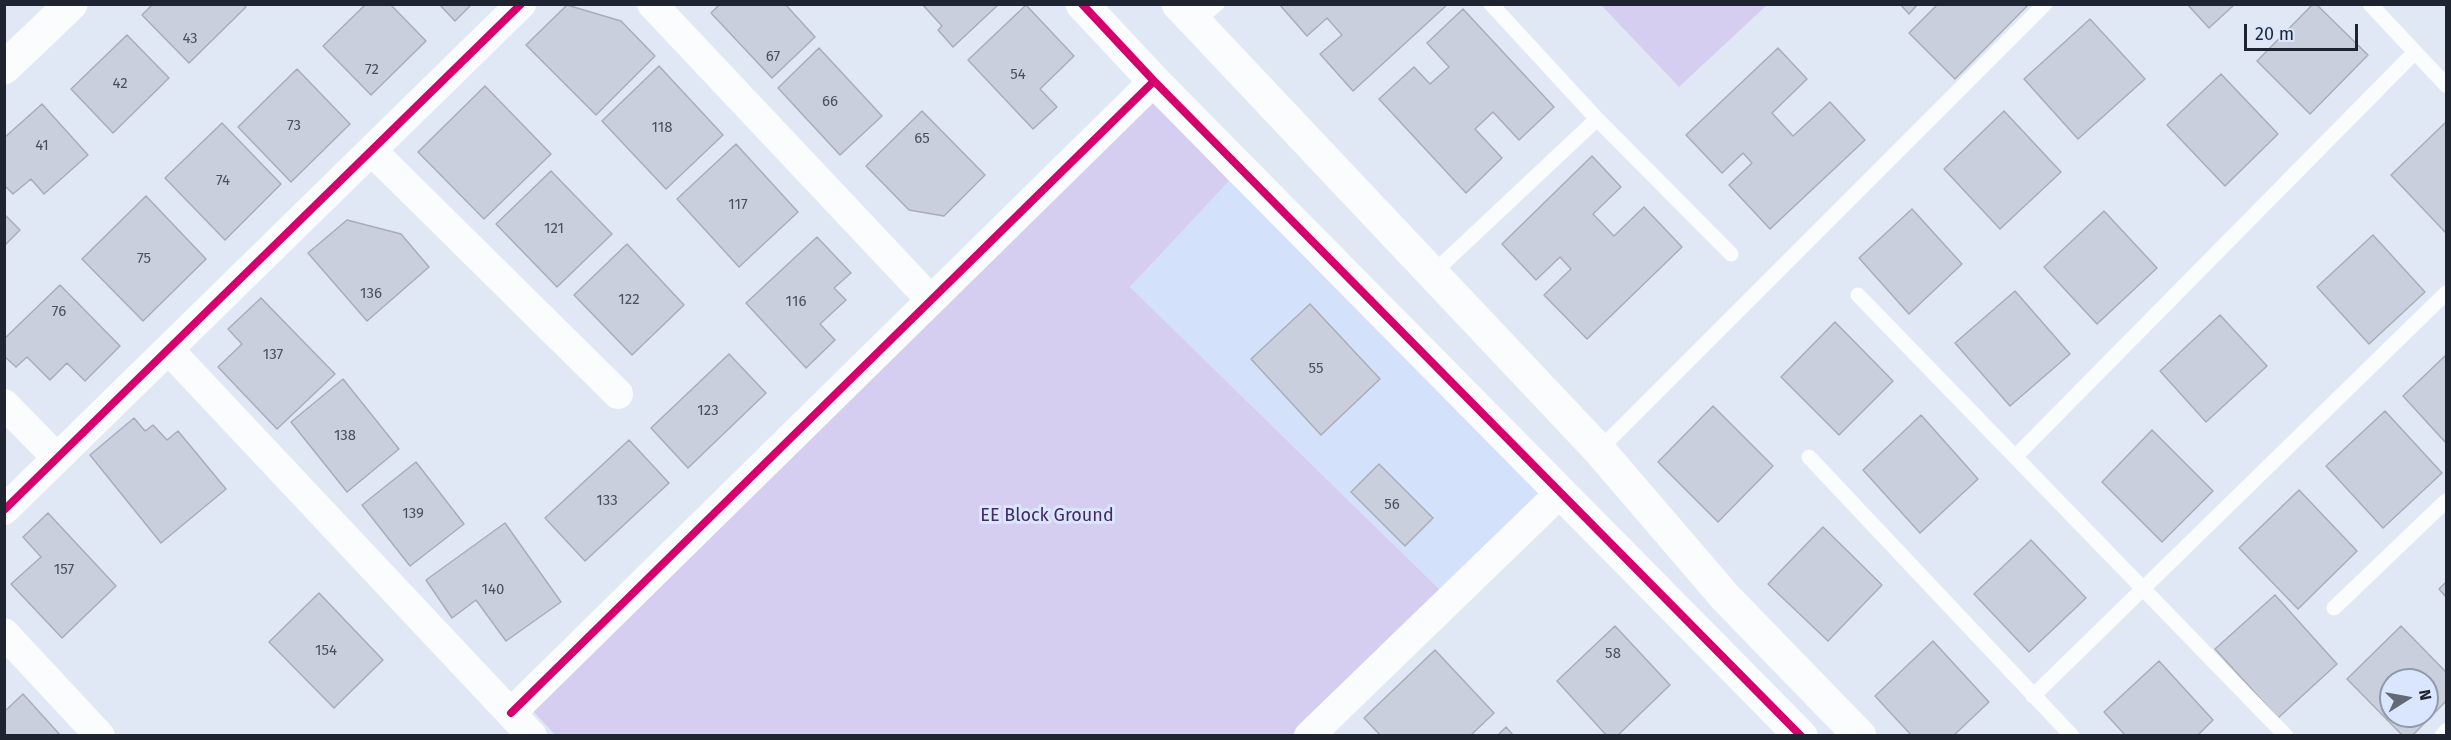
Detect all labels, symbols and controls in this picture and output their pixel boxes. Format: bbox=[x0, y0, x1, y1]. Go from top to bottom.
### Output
scale bar bbox=[2247, 12, 2361, 50]
text: 20 m bbox=[2255, 23, 2294, 45]
house number: 43 bbox=[182, 30, 198, 48]
house number: 67 bbox=[766, 48, 780, 66]
house number: 72 bbox=[365, 61, 379, 79]
house number: 54 bbox=[1010, 66, 1026, 84]
house number: 42 bbox=[112, 75, 128, 93]
house number: 66 bbox=[822, 93, 838, 111]
house number: 73 bbox=[287, 117, 301, 135]
house number: 118 bbox=[651, 119, 673, 137]
house number: 65 bbox=[914, 130, 930, 148]
house number: 41 bbox=[35, 137, 49, 155]
house number: 74 bbox=[216, 172, 230, 190]
house number: 117 bbox=[728, 196, 748, 214]
house number: 121 bbox=[544, 220, 564, 238]
house number: 75 bbox=[137, 250, 151, 268]
house number: 136 bbox=[360, 285, 382, 303]
house number: 122 bbox=[618, 291, 640, 309]
house number: 116 bbox=[786, 293, 806, 311]
house number: 76 bbox=[52, 303, 66, 321]
house number: 137 bbox=[263, 346, 283, 364]
house number: 55 bbox=[1309, 360, 1323, 378]
house number: 123 bbox=[697, 402, 719, 420]
house number: 138 bbox=[334, 427, 356, 445]
house number: 133 bbox=[596, 492, 618, 510]
house number: 56 bbox=[1384, 496, 1400, 514]
house number: 139 bbox=[402, 505, 424, 523]
park label: EE Block Ground bbox=[980, 505, 1114, 527]
house number: 157 bbox=[54, 561, 74, 579]
house number: 140 bbox=[482, 581, 504, 599]
house number: 154 bbox=[315, 642, 337, 660]
house number: 58 bbox=[1605, 645, 1621, 663]
north arrow bbox=[2379, 668, 2439, 728]
text: N bbox=[2415, 688, 2436, 702]

